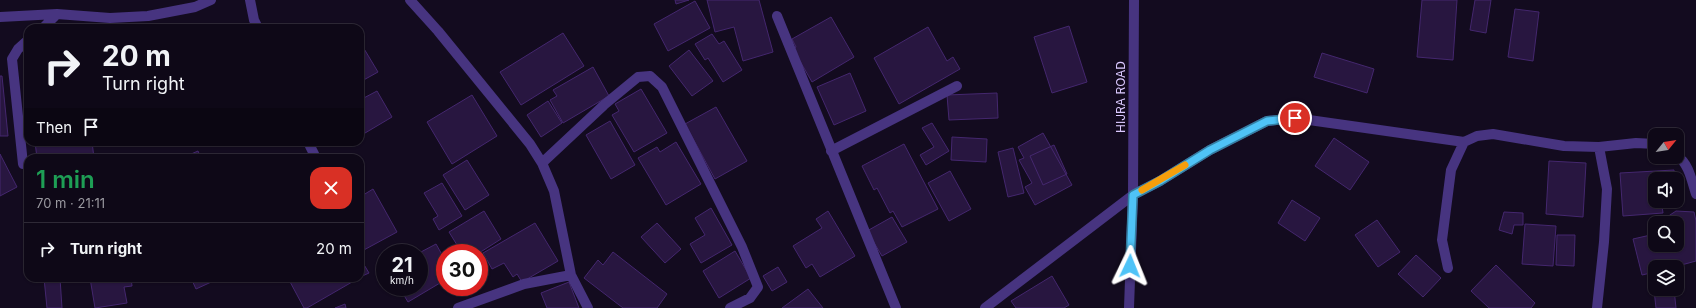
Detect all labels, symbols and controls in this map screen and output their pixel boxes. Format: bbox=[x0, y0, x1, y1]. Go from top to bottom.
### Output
text: 20 m bbox=[102, 39, 171, 73]
icon: right bbox=[36, 40, 88, 92]
street label: HIJRA ROAD bbox=[1113, 61, 1128, 133]
text: Turn right bbox=[102, 73, 185, 94]
pin bbox=[1278, 101, 1312, 135]
icon: arrive bbox=[1284, 107, 1306, 129]
icon: arrive bbox=[80, 116, 102, 138]
text: Then bbox=[36, 118, 72, 137]
north arrow bbox=[1648, 128, 1684, 164]
map controls bbox=[1648, 128, 1684, 296]
text: 1 min bbox=[36, 165, 95, 194]
button: close bbox=[310, 167, 352, 209]
button: sound bbox=[1648, 172, 1684, 208]
text: 70 m · 21:11 bbox=[36, 195, 105, 211]
button: search bbox=[1648, 216, 1684, 252]
icon: right bbox=[36, 238, 58, 260]
text: Turn right bbox=[70, 239, 142, 258]
text: 20 m bbox=[316, 239, 352, 258]
speed limit sign: 30 bbox=[436, 244, 488, 296]
position arrow bbox=[1109, 245, 1151, 287]
text: 21 bbox=[391, 253, 413, 277]
button: layers bbox=[1648, 260, 1684, 296]
text: km/h bbox=[390, 274, 414, 286]

